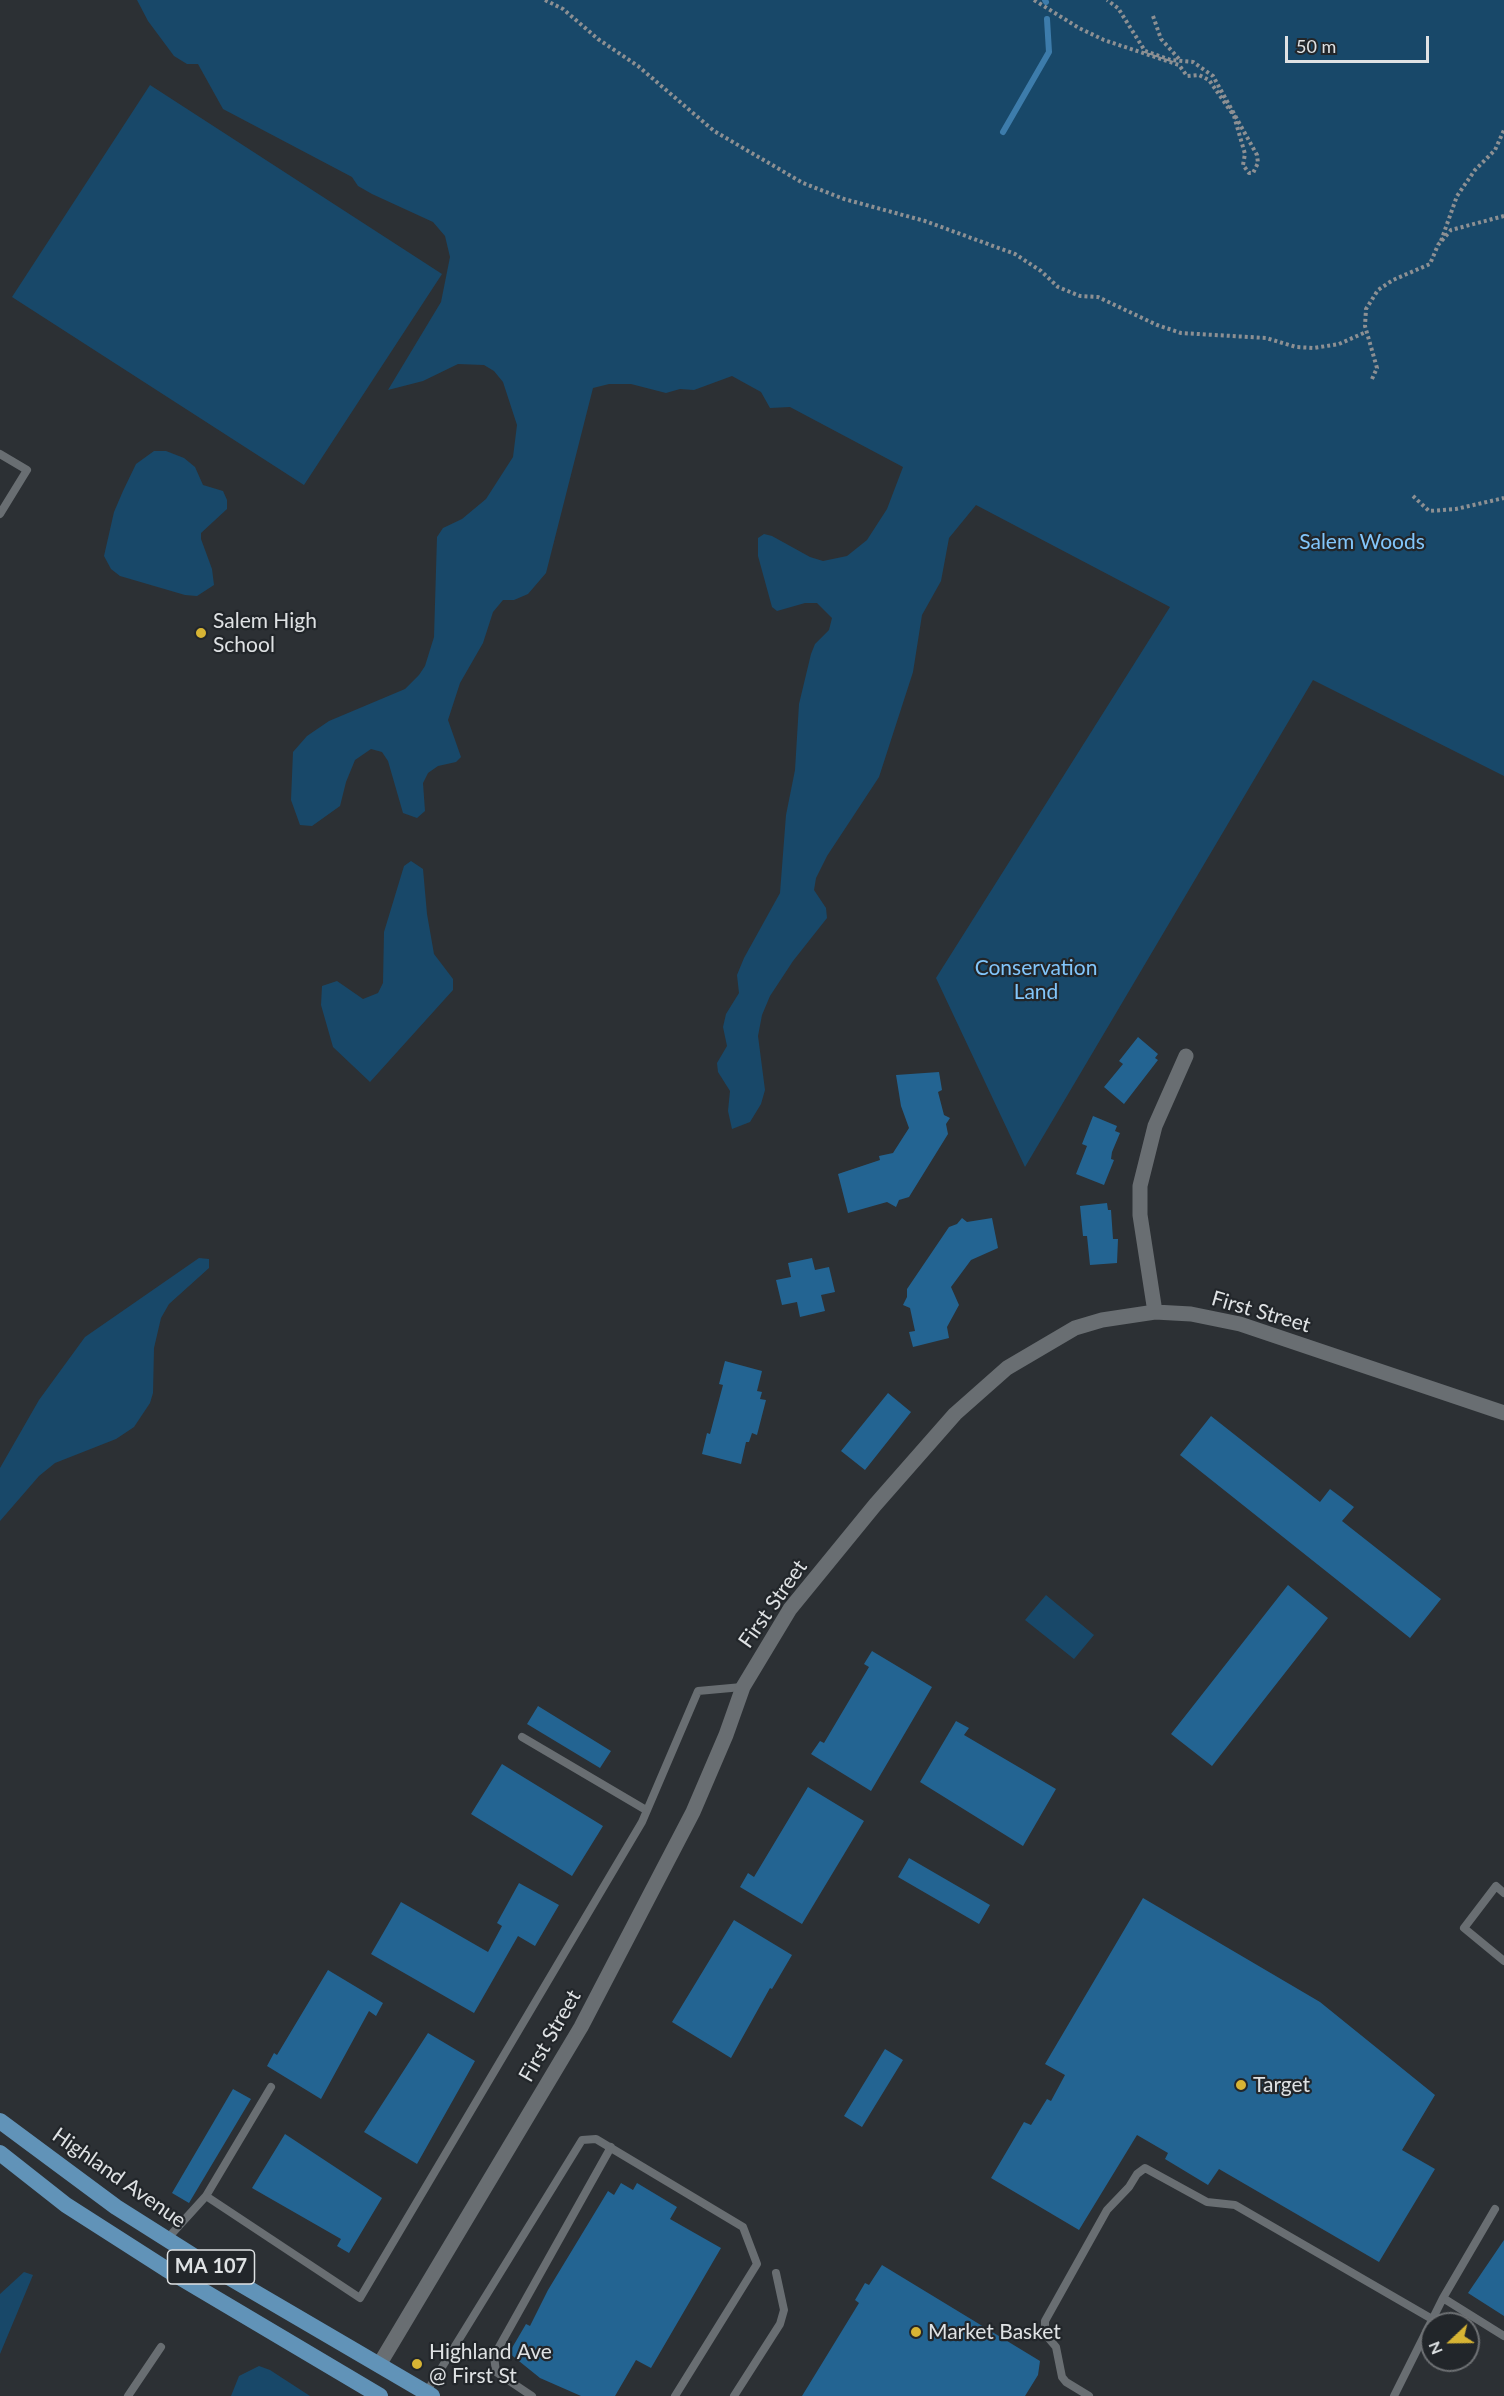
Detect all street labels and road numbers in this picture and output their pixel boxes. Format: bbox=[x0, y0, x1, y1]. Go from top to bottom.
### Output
street label: First Street bbox=[1209, 1286, 1313, 1338]
street label: First Street bbox=[733, 1555, 813, 1653]
street label: First Street bbox=[514, 1986, 586, 2086]
street label: Highland Avenue bbox=[47, 2123, 191, 2233]
road number: MA 107 bbox=[168, 2250, 254, 2284]

